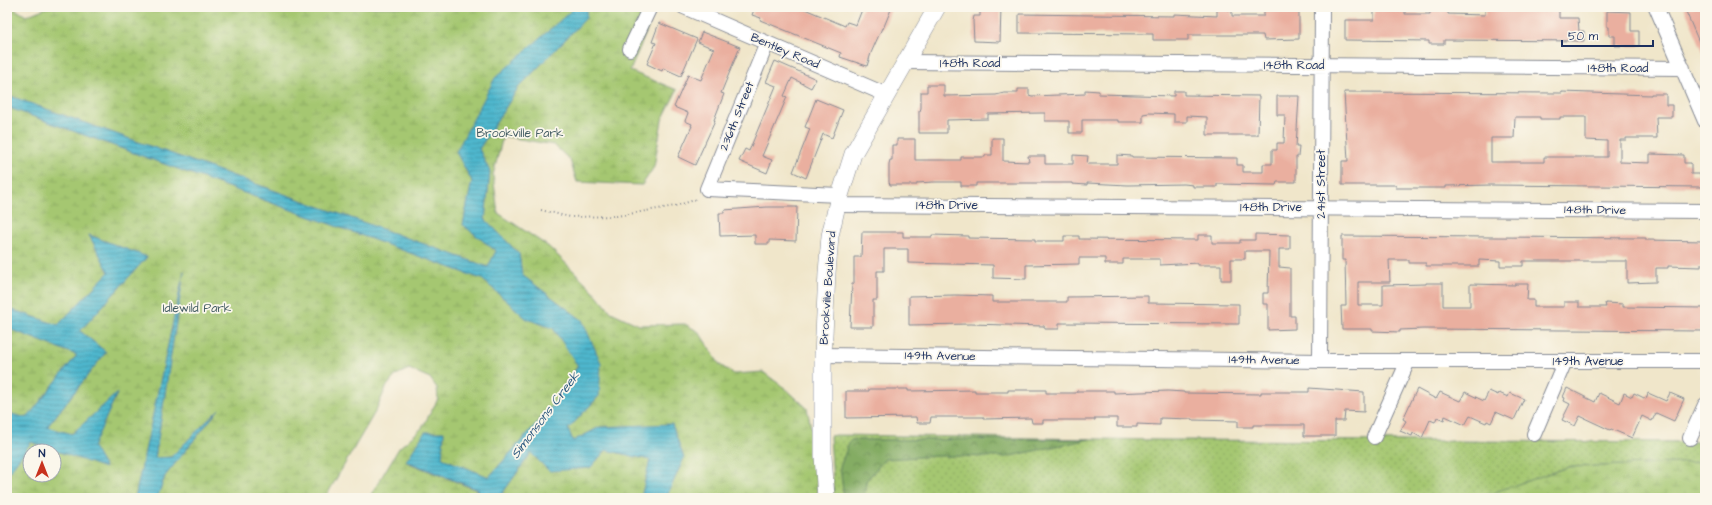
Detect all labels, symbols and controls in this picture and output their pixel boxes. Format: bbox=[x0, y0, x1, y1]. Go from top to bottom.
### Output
scale bar bbox=[1562, 22, 1653, 48]
text: 50 m bbox=[1568, 28, 1599, 45]
street label: Bentley Road bbox=[748, 29, 822, 74]
street label: 148th Road bbox=[940, 55, 1000, 72]
street label: 148th Road bbox=[1264, 57, 1324, 74]
street label: 148th Road bbox=[1588, 60, 1648, 77]
street label: 236th Street bbox=[715, 79, 759, 153]
park label: Brookville Park bbox=[477, 125, 564, 142]
street label: 241st Street bbox=[1313, 149, 1330, 219]
street label: 148th Drive bbox=[916, 197, 979, 214]
street label: 148th Drive bbox=[1240, 199, 1303, 216]
street label: 148th Drive bbox=[1564, 201, 1627, 219]
street label: Brookville Boulevard bbox=[816, 231, 840, 345]
park label: Idlewild Park bbox=[163, 300, 232, 317]
street label: 149th Avenue bbox=[904, 347, 976, 365]
street label: 149th Avenue bbox=[1228, 351, 1300, 369]
street label: 149th Avenue bbox=[1552, 353, 1624, 370]
water label: Simonsons Creek bbox=[506, 367, 584, 462]
north arrow bbox=[22, 443, 62, 483]
text: N bbox=[39, 446, 46, 461]

